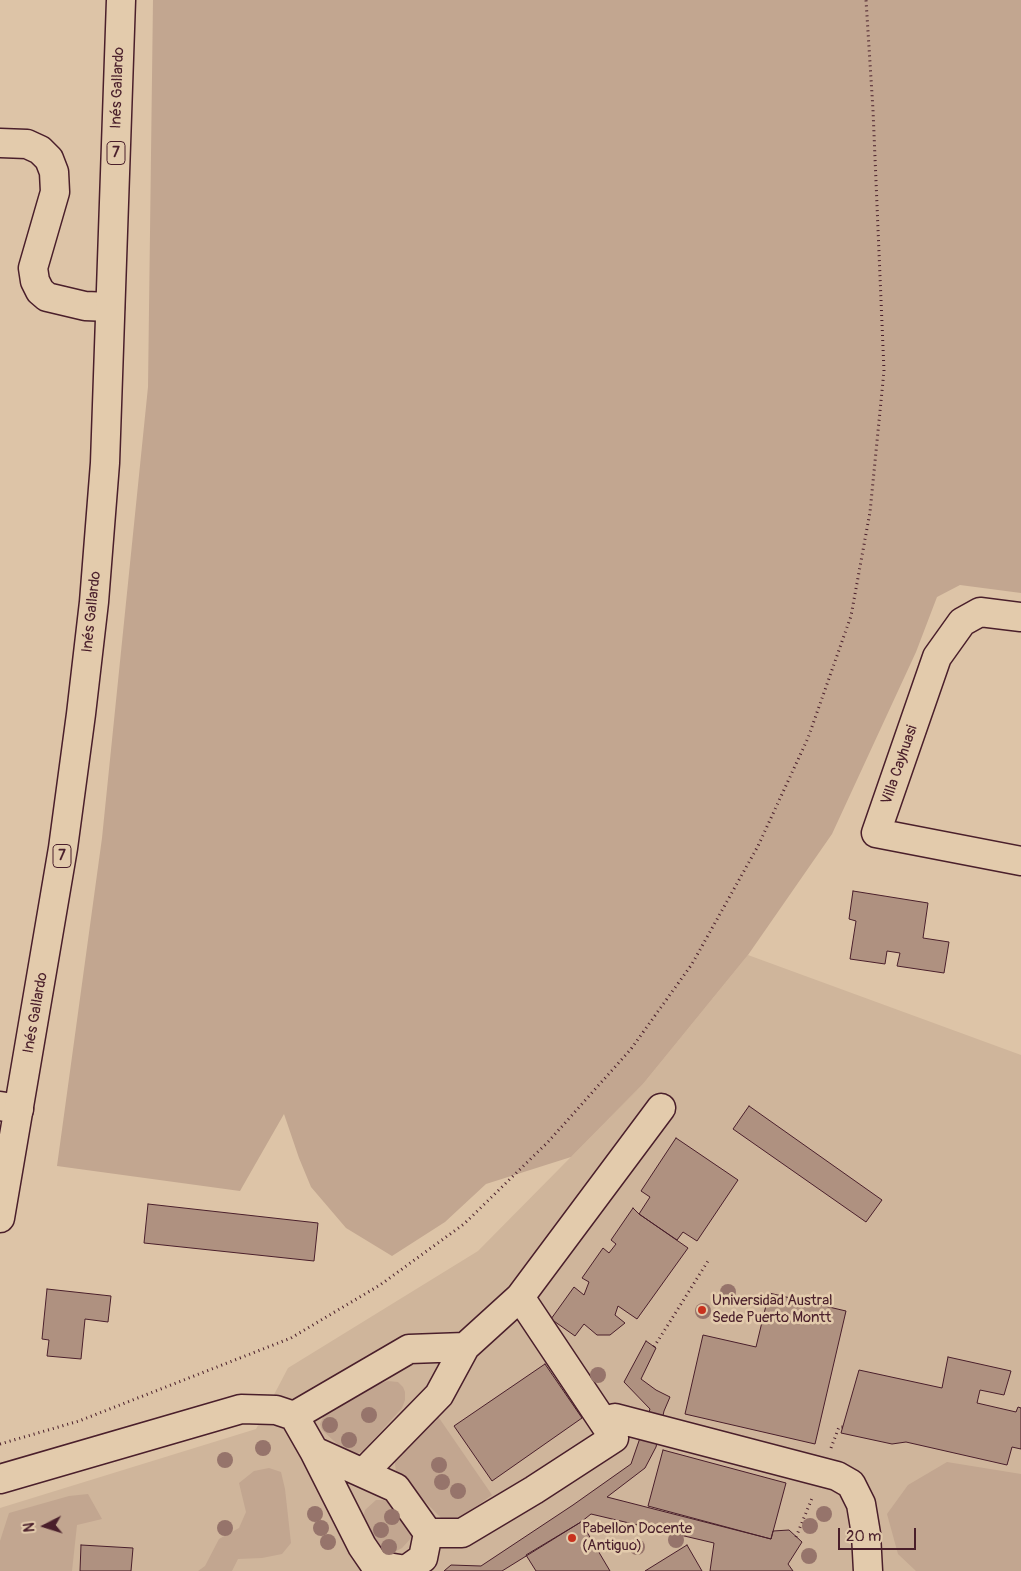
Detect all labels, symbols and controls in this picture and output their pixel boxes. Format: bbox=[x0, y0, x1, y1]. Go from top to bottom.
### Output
street label: Inés Gallardo bbox=[108, 47, 128, 129]
road number: 7 bbox=[107, 142, 125, 164]
street label: Inés Gallardo bbox=[79, 570, 105, 654]
street label: Villa Cayhuasi bbox=[878, 723, 922, 807]
road number: 7 bbox=[53, 844, 71, 868]
street label: Inés Gallardo bbox=[20, 971, 52, 1055]
place label: Universidad Austral Sede Puerto Montt bbox=[712, 1292, 833, 1327]
marker: Universidad Austral Sede Puerto Montt bbox=[696, 1304, 708, 1316]
north arrow bbox=[20, 1501, 70, 1551]
scale bar bbox=[841, 1518, 918, 1550]
place label: Pabellon Docente (Antiguo) bbox=[582, 1520, 692, 1555]
text: N bbox=[21, 1522, 38, 1533]
text: 20 m bbox=[846, 1527, 881, 1546]
marker: Pabellon Docente (Antiguo) bbox=[566, 1532, 578, 1544]

